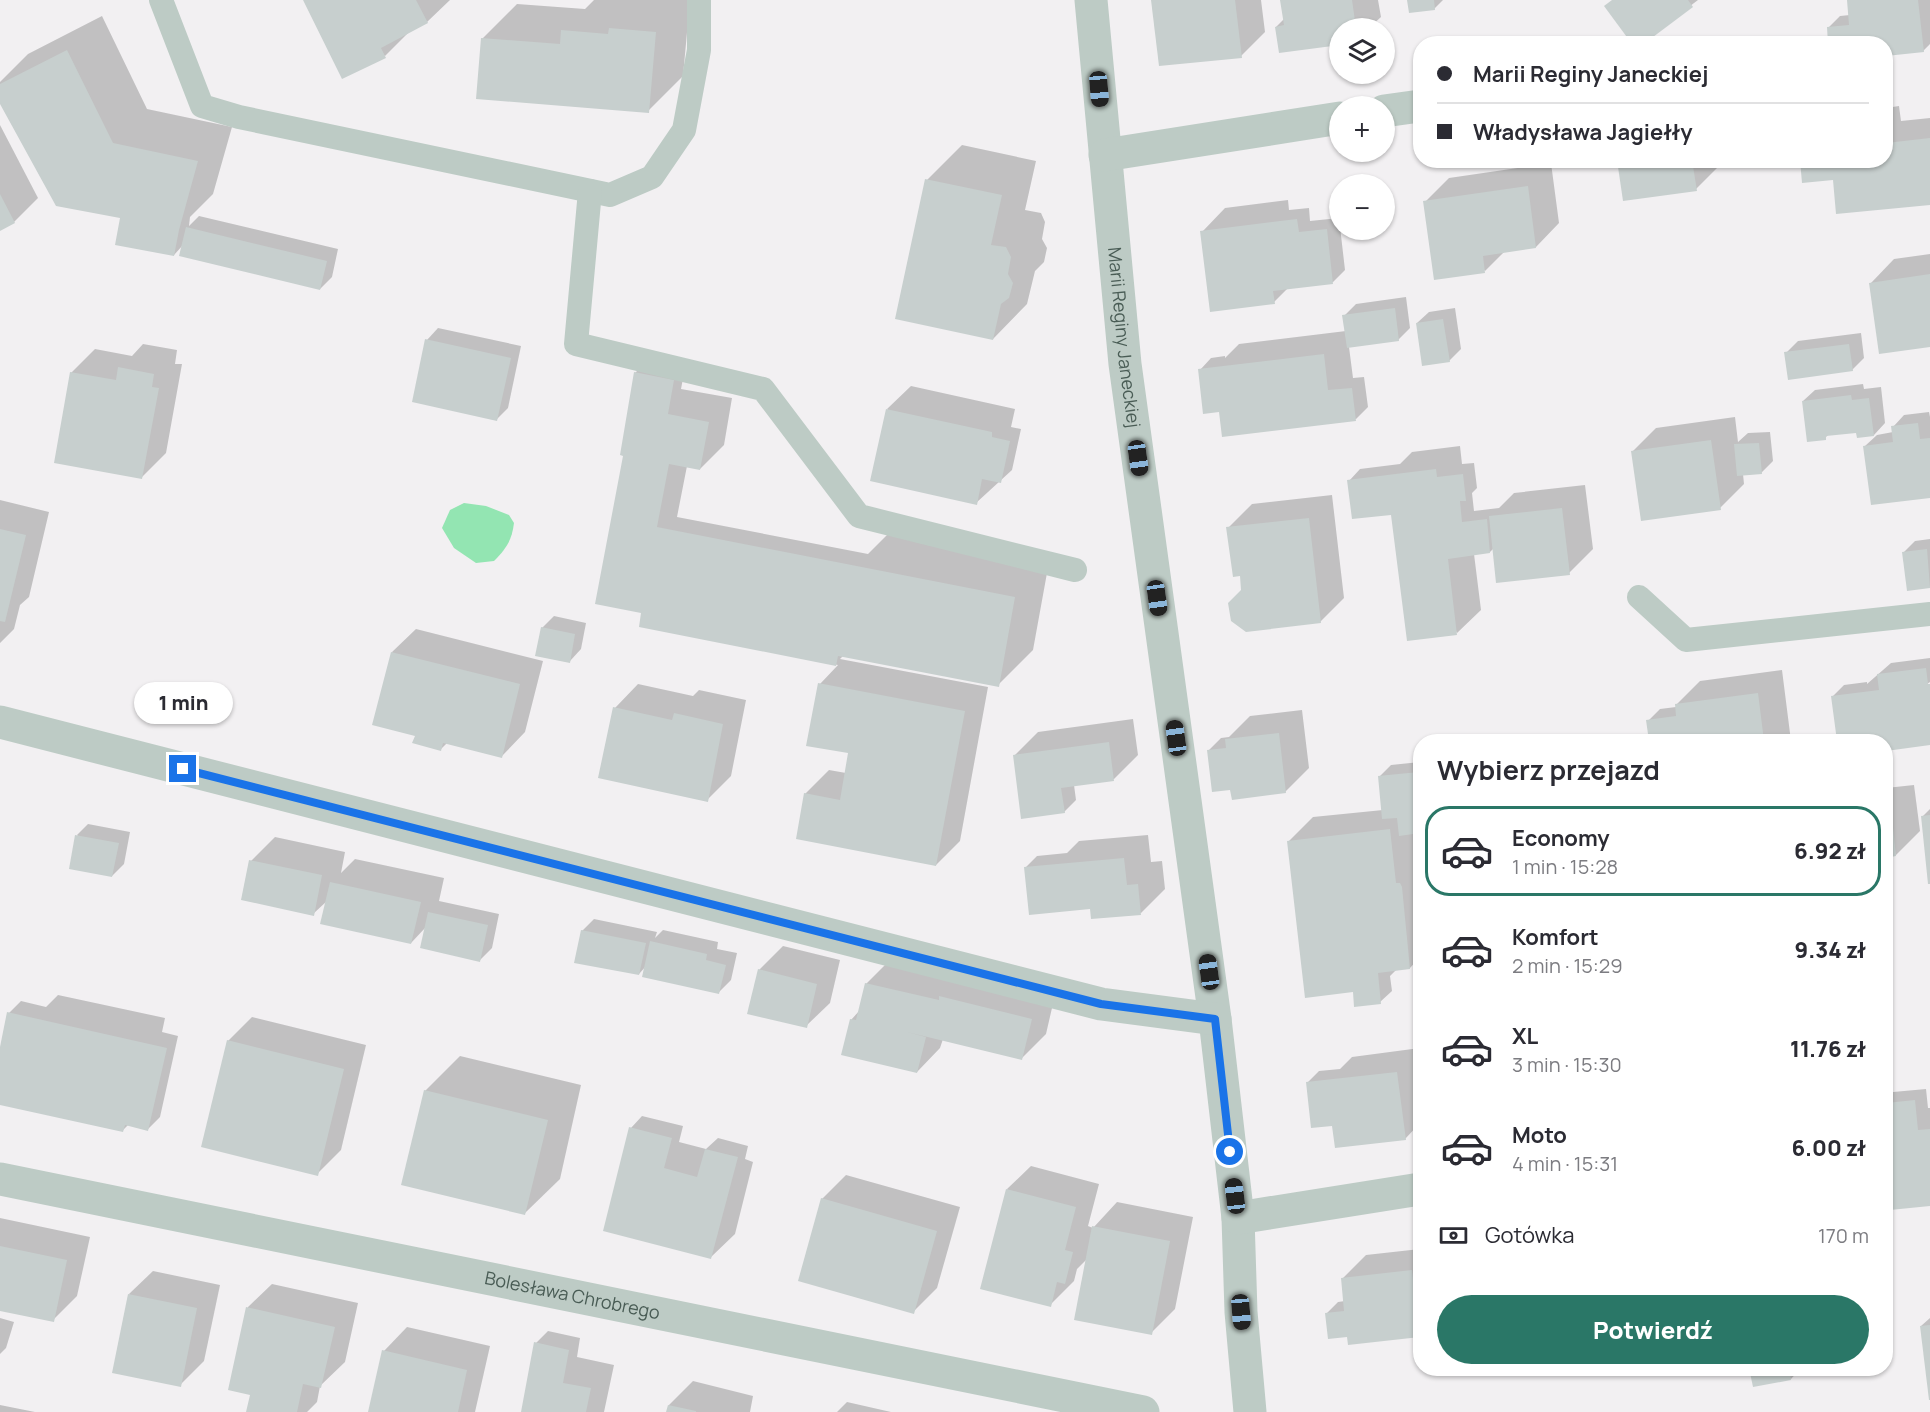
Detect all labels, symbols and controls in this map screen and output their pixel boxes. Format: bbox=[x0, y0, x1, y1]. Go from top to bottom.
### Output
map controls bbox=[1329, 18, 1395, 240]
button: layers bbox=[1329, 18, 1395, 84]
text: Marii Reginy Janeckiej bbox=[1473, 59, 1708, 89]
car bbox=[1088, 70, 1110, 108]
button: + bbox=[1329, 96, 1395, 162]
text: Władysława Jagiełły bbox=[1473, 117, 1693, 147]
button: − bbox=[1329, 174, 1395, 240]
street label: Marii Reginy Janeckiej bbox=[1103, 246, 1147, 429]
car bbox=[1127, 439, 1149, 477]
car bbox=[1146, 579, 1168, 617]
callout: 1 min bbox=[134, 682, 232, 724]
text: 1 min bbox=[158, 689, 209, 716]
car bbox=[1165, 719, 1187, 757]
text: Wybierz przejazd bbox=[1437, 751, 1660, 788]
route end bbox=[169, 755, 196, 782]
text: Economy bbox=[1512, 823, 1610, 853]
icon: car bbox=[1440, 824, 1494, 878]
text: 6.92 zł bbox=[1794, 836, 1866, 866]
text: 1 min · 15:28 bbox=[1512, 853, 1618, 880]
text: Komfort bbox=[1512, 922, 1599, 952]
icon: car bbox=[1440, 923, 1494, 977]
text: 9.34 zł bbox=[1795, 935, 1866, 965]
text: 2 min · 15:29 bbox=[1512, 952, 1623, 979]
car bbox=[1198, 953, 1220, 991]
text: XL bbox=[1512, 1021, 1538, 1051]
icon: car bbox=[1440, 1022, 1494, 1076]
text: 11.76 zł bbox=[1790, 1034, 1866, 1064]
text: 3 min · 15:30 bbox=[1512, 1051, 1622, 1078]
text: Moto bbox=[1512, 1120, 1567, 1150]
icon: car bbox=[1440, 1121, 1494, 1175]
text: 6.00 zł bbox=[1791, 1133, 1866, 1163]
route start bbox=[1216, 1138, 1243, 1165]
text: 4 min · 15:31 bbox=[1512, 1150, 1618, 1177]
car bbox=[1224, 1177, 1246, 1215]
icon: cash bbox=[1437, 1219, 1470, 1252]
text: Gotówka bbox=[1485, 1220, 1574, 1250]
text: 170 m bbox=[1818, 1222, 1869, 1249]
street label: Bolesława Chrobrego bbox=[483, 1265, 662, 1324]
car bbox=[1230, 1293, 1252, 1331]
button: Potwierdź bbox=[1437, 1295, 1869, 1364]

